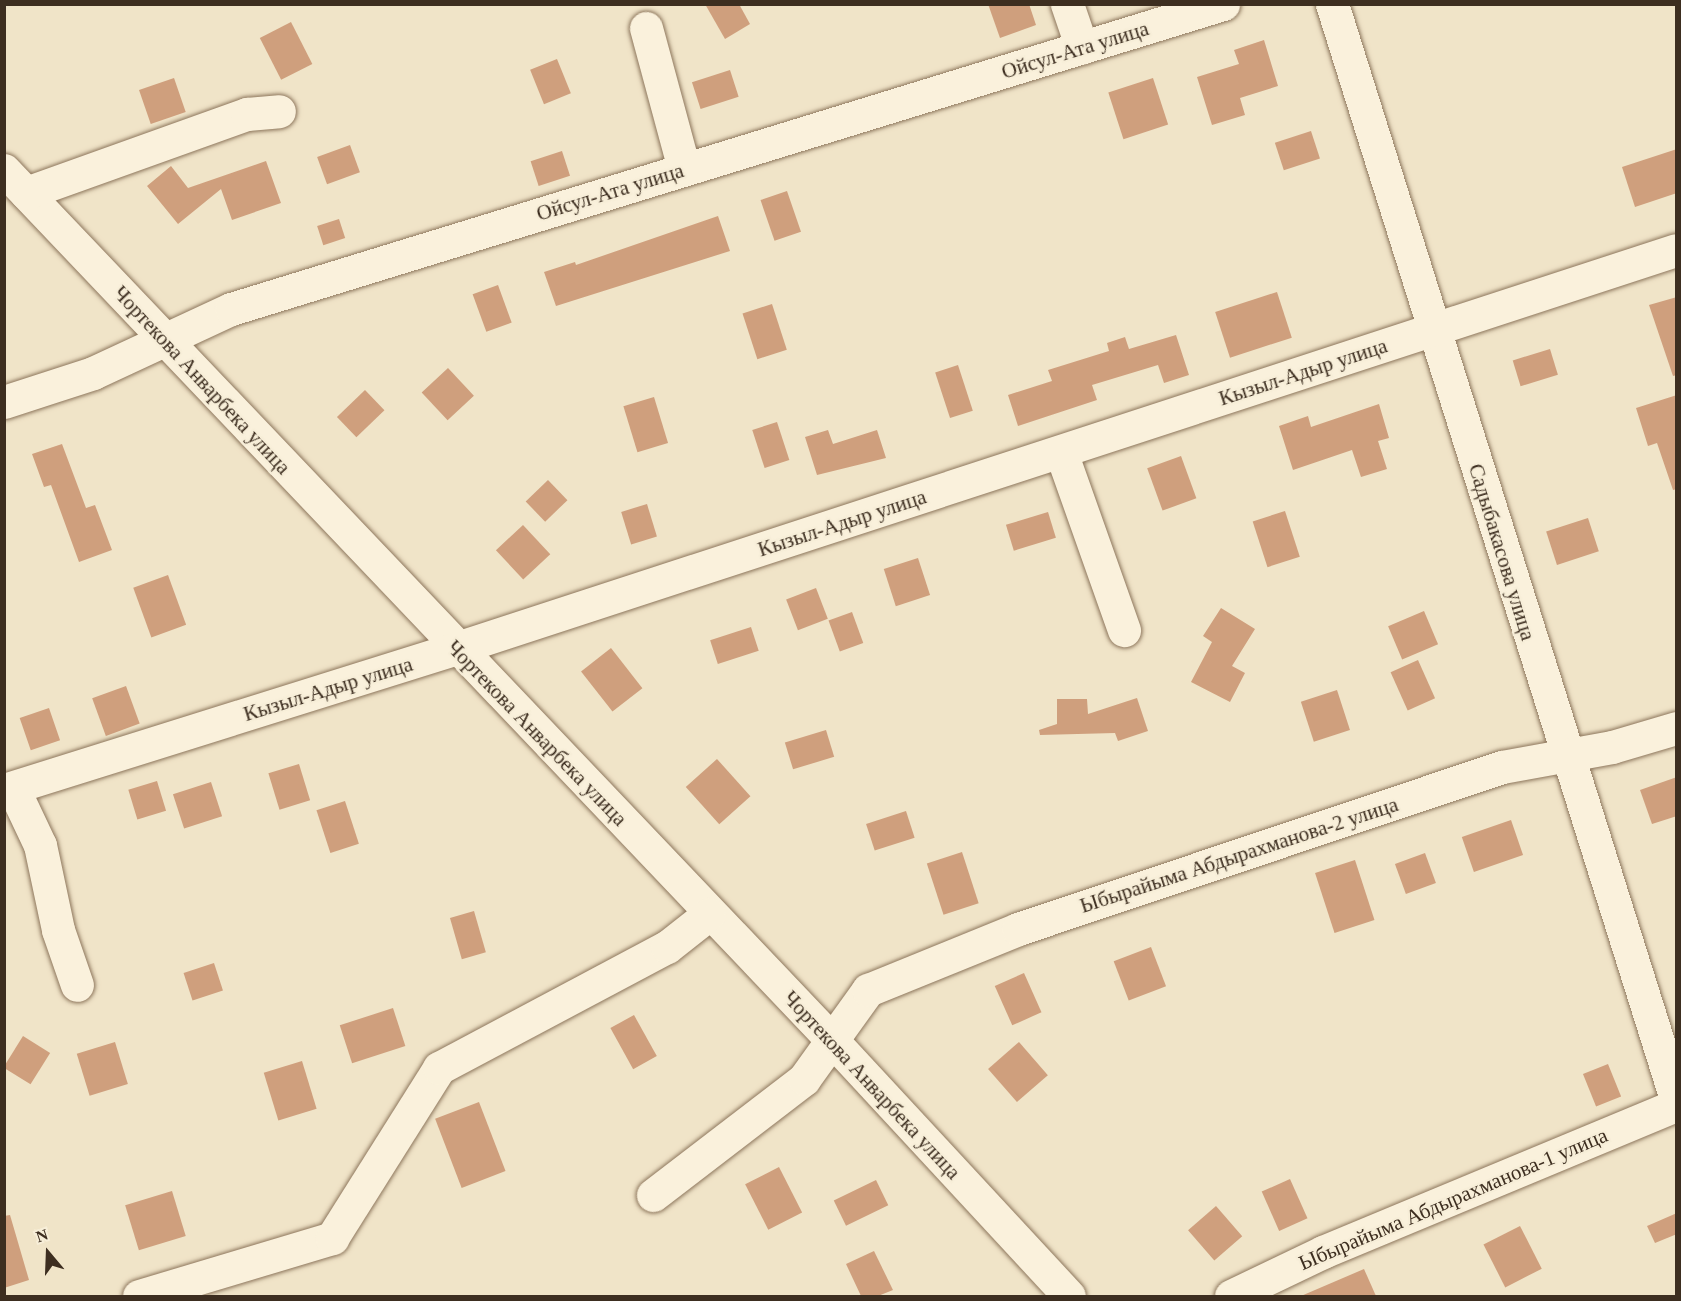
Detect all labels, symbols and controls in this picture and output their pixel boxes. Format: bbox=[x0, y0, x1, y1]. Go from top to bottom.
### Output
street label: Ойсул-Ата улица bbox=[998, 16, 1152, 84]
street label: Ойсул-Ата улица bbox=[533, 158, 687, 226]
street label: Чортекова Анварбека улица bbox=[108, 280, 296, 480]
street label: Кызыл-Адыр улица bbox=[1216, 333, 1390, 411]
street label: Садыбакасова улица bbox=[1463, 461, 1541, 643]
street label: Кызыл-Адыр улица bbox=[755, 484, 929, 562]
street label: Чортекова Анварбека улица bbox=[442, 635, 632, 831]
street label: Кызыл-Адыр улица bbox=[240, 651, 416, 727]
street label: Ыбырайыма Абдырахманова-2 улица bbox=[1077, 792, 1401, 918]
street label: Чортекова Анварбека улица bbox=[778, 985, 966, 1185]
street label: Ыбырайыма Абдырахманова-1 улица bbox=[1295, 1122, 1611, 1276]
north arrow bbox=[18, 1223, 78, 1283]
text: N bbox=[34, 1226, 50, 1245]

